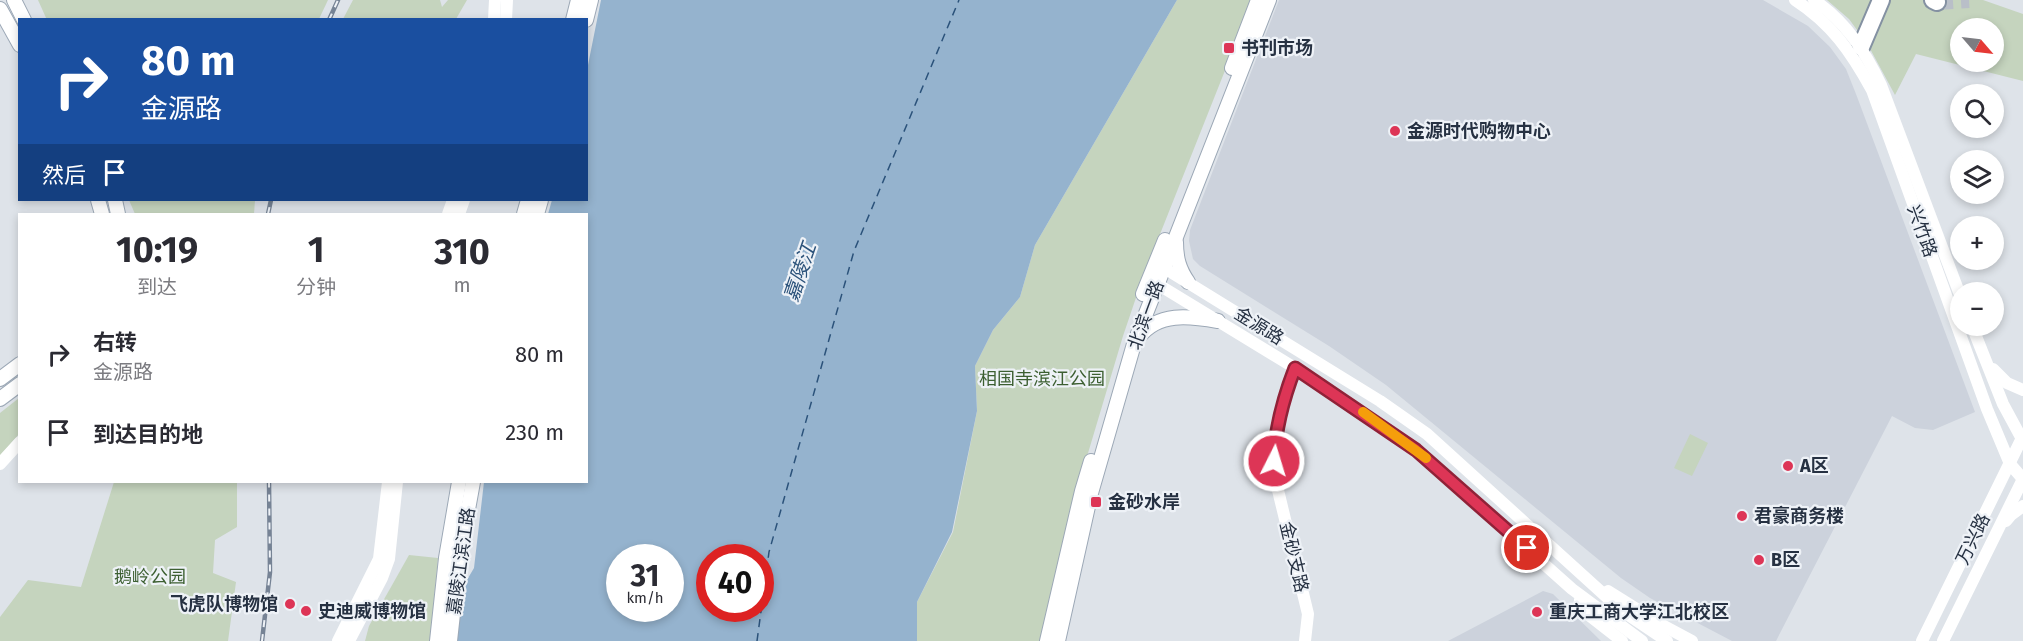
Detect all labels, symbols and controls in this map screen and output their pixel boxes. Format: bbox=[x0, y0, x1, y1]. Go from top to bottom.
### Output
north arrow bbox=[1950, 18, 2004, 72]
map controls bbox=[1950, 18, 2004, 336]
text: 80 m bbox=[141, 36, 235, 86]
place label: 书刊市场 bbox=[1241, 37, 1313, 59]
marker: 书刊市场 bbox=[1222, 41, 1236, 55]
icon: right bbox=[42, 42, 120, 120]
button: search bbox=[1950, 84, 2004, 138]
text: 金源路 bbox=[141, 93, 222, 125]
place label: 金源时代购物中心 bbox=[1407, 120, 1551, 142]
marker: 金源时代购物中心 bbox=[1388, 124, 1402, 138]
button: layers bbox=[1950, 150, 2004, 204]
icon: arrive bbox=[98, 156, 131, 189]
text: 然后 bbox=[42, 162, 86, 189]
street label: 兴竹路 bbox=[1902, 202, 1942, 260]
button: + bbox=[1950, 216, 2004, 270]
text: 10:19 bbox=[116, 228, 198, 272]
text: 1 bbox=[308, 228, 325, 272]
text: 310 bbox=[434, 230, 490, 274]
water label: 嘉陵江 bbox=[779, 238, 822, 304]
text: m bbox=[454, 273, 471, 297]
text: 到达 bbox=[137, 275, 177, 299]
text: 分钟 bbox=[296, 275, 336, 299]
street label: 北滨一路 bbox=[1123, 277, 1169, 353]
button: − bbox=[1950, 282, 2004, 336]
street label: 金源路 bbox=[1230, 302, 1288, 350]
text: 右转 bbox=[93, 329, 137, 356]
icon: right bbox=[42, 338, 75, 371]
text: 80 m bbox=[515, 341, 564, 368]
text: 金源路 bbox=[93, 360, 153, 384]
park label: 相国寺滨江公园 bbox=[979, 368, 1105, 390]
icon: arrive bbox=[42, 416, 75, 449]
text: 230 m bbox=[505, 419, 564, 446]
text: 到达目的地 bbox=[93, 421, 203, 448]
position arrow bbox=[1242, 429, 1306, 493]
place label: A区 bbox=[1799, 455, 1829, 477]
marker: A区 bbox=[1781, 459, 1795, 473]
place label: 金砂水岸 bbox=[1108, 491, 1180, 513]
marker: 金砂水岸 bbox=[1089, 495, 1103, 509]
place label: 君豪商务楼 bbox=[1754, 505, 1844, 527]
street label: 嘉陵江滨江路 bbox=[443, 506, 479, 616]
marker: 君豪商务楼 bbox=[1735, 509, 1749, 523]
street label: 万兴路 bbox=[1951, 510, 1995, 568]
street label: 金砂支路 bbox=[1275, 519, 1313, 595]
pin bbox=[1501, 522, 1552, 573]
icon: arrive bbox=[1510, 531, 1543, 564]
speed limit sign: 40 bbox=[696, 544, 774, 622]
place label: B区 bbox=[1771, 549, 1800, 571]
marker: B区 bbox=[1752, 553, 1766, 567]
text: 31 bbox=[631, 558, 659, 594]
park label: 鹅岭公园 bbox=[114, 566, 186, 588]
text: km/h bbox=[626, 589, 664, 607]
place label: 飞虎队博物馆 bbox=[170, 593, 278, 615]
marker: 飞虎队博物馆 bbox=[283, 597, 297, 611]
place label: 史迪威博物馆 bbox=[318, 600, 426, 622]
place label: 重庆工商大学江北校区 bbox=[1549, 601, 1729, 623]
marker: 史迪威博物馆 bbox=[299, 604, 313, 618]
marker: 重庆工商大学江北校区 bbox=[1530, 605, 1544, 619]

